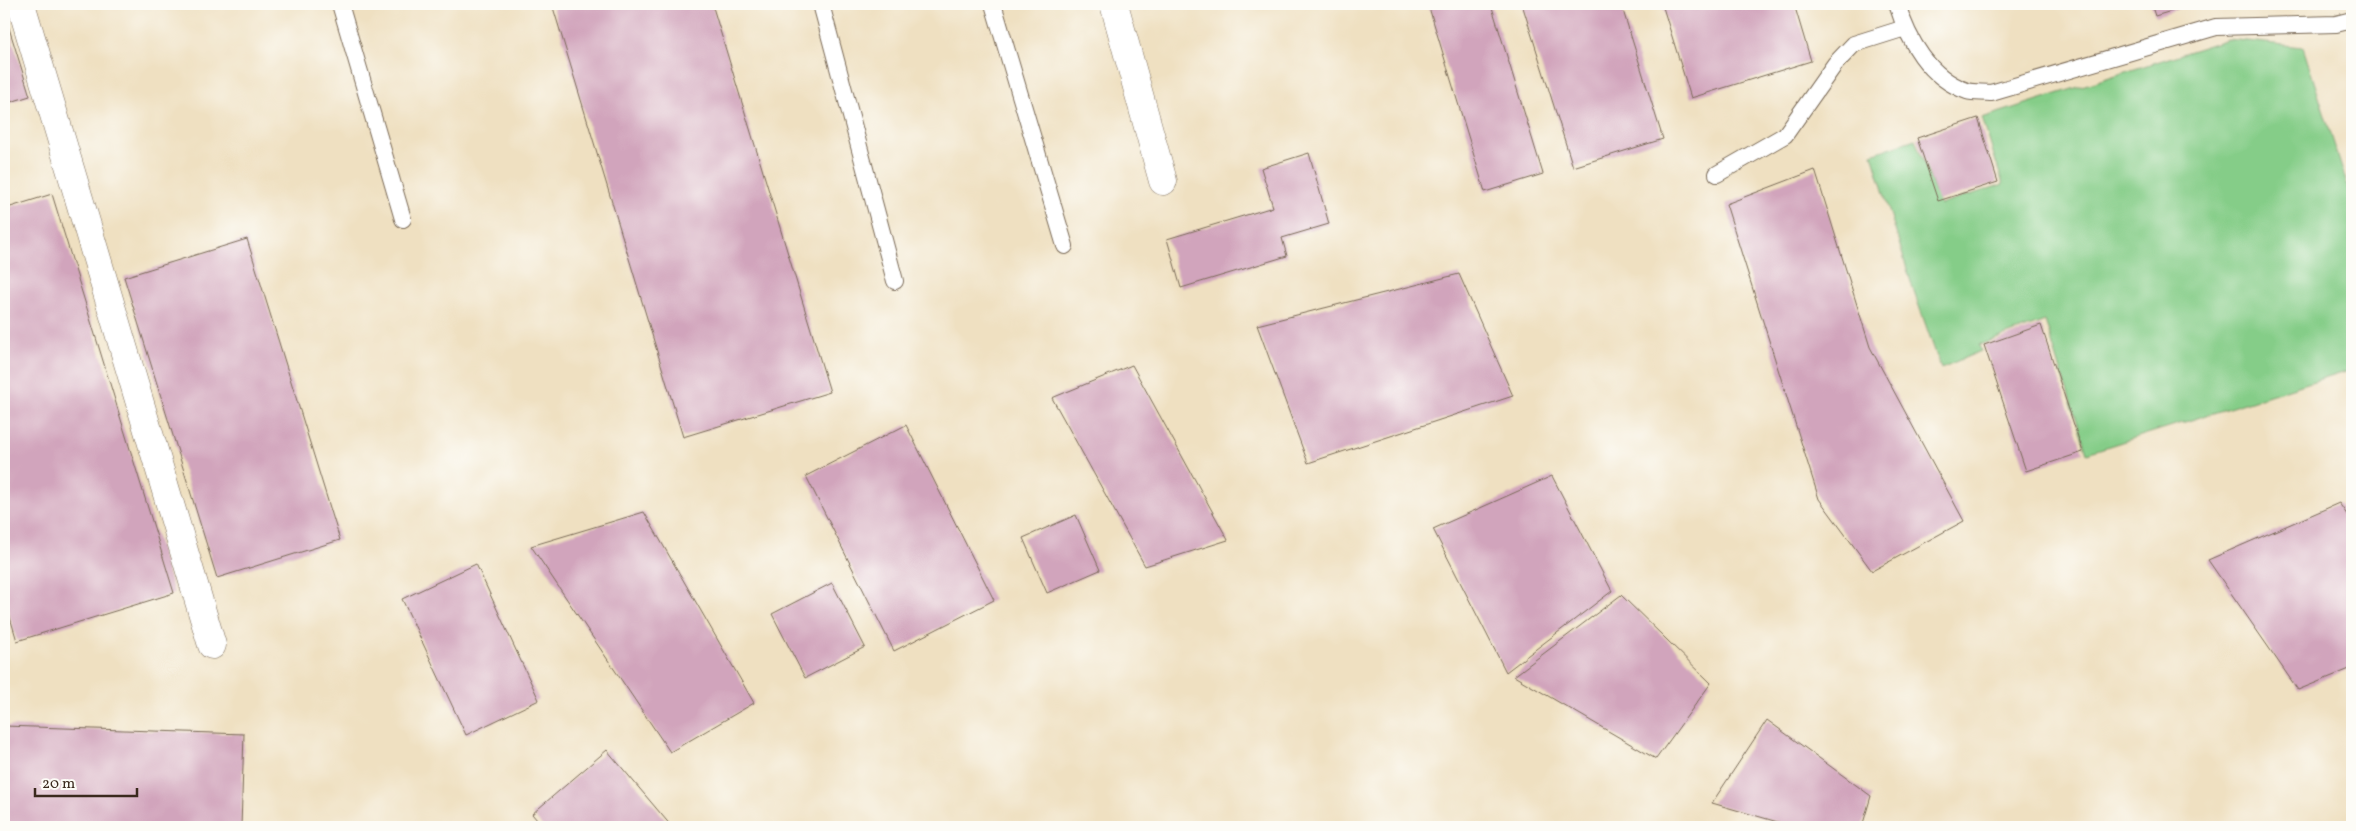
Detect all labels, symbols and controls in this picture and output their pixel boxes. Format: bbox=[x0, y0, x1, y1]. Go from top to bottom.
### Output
scale bar bbox=[35, 766, 138, 798]
text: 20 m bbox=[42, 774, 75, 795]

